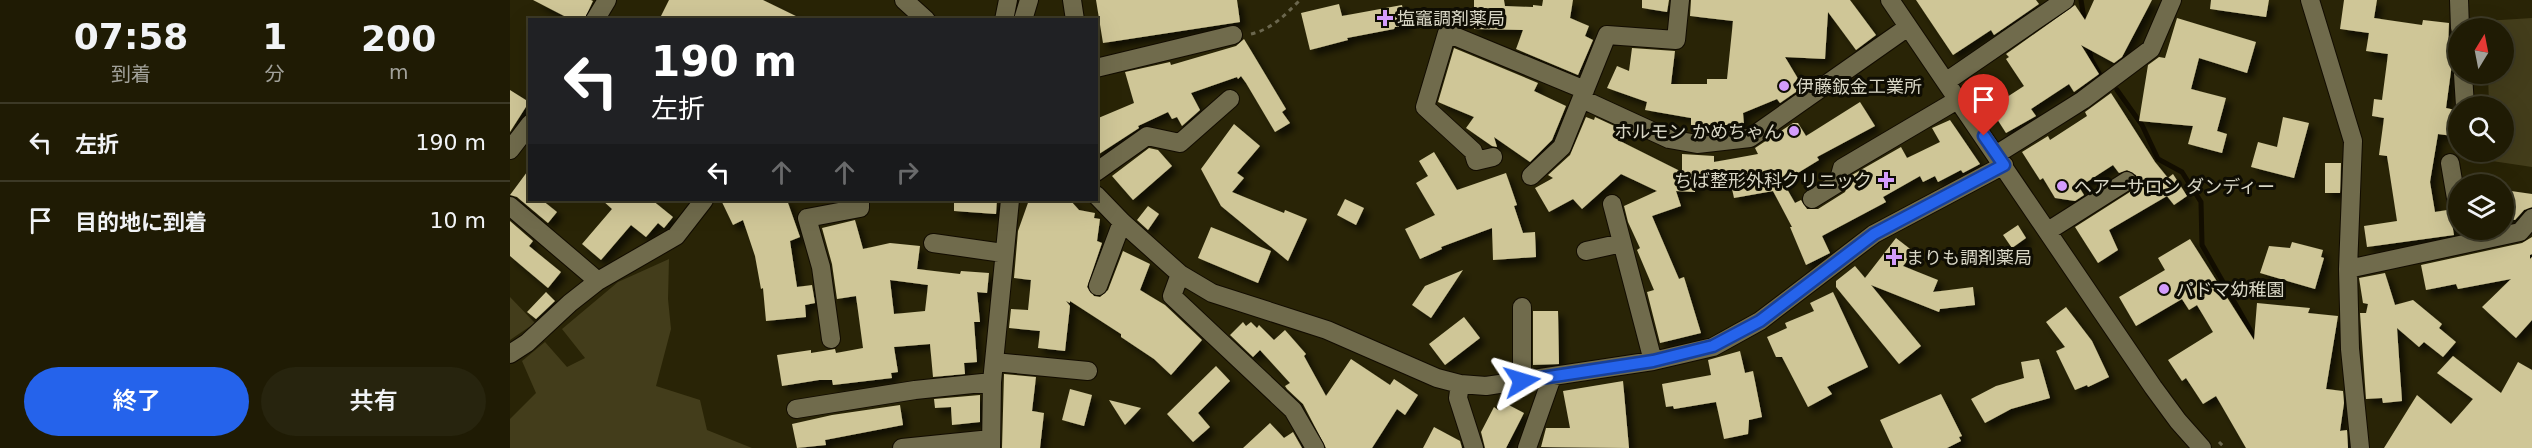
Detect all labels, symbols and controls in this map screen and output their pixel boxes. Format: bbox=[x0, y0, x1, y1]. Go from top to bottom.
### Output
place label: 塩竈調剤薬局 bbox=[1397, 8, 1505, 29]
marker: 塩竈調剤薬局 bbox=[1378, 11, 1392, 25]
text: 07:58 bbox=[74, 16, 188, 57]
text: 1 bbox=[262, 16, 287, 57]
text: 200 bbox=[361, 18, 436, 59]
north arrow bbox=[2448, 18, 2514, 84]
map controls bbox=[2448, 18, 2514, 240]
text: 190 m bbox=[651, 37, 797, 86]
icon: left bbox=[552, 42, 630, 120]
text: m bbox=[389, 60, 408, 84]
text: 到着 bbox=[111, 62, 151, 86]
text: 分 bbox=[265, 62, 285, 86]
pin bbox=[1958, 74, 2009, 136]
place label: 伊藤鈑金工業所 bbox=[1796, 76, 1922, 97]
marker: 伊藤鈑金工業所 bbox=[1777, 79, 1791, 93]
icon: arrive bbox=[1967, 83, 2000, 116]
text: 左折 bbox=[651, 93, 705, 124]
button: search bbox=[2448, 96, 2514, 162]
place label: ホルモン かめちゃん bbox=[1614, 121, 1782, 142]
marker: ホルモン かめちゃん bbox=[1787, 124, 1801, 138]
icon: left bbox=[24, 126, 57, 159]
text: 190 m bbox=[416, 130, 486, 155]
text: 左折 bbox=[75, 132, 119, 157]
icon: left bbox=[702, 156, 735, 189]
icon: ahead bbox=[765, 156, 798, 189]
icon: ahead bbox=[828, 156, 861, 189]
icon: right bbox=[891, 156, 924, 189]
place label: ちば整形外科クリニック bbox=[1674, 170, 1872, 191]
marker: ちば整形外科クリニック bbox=[1877, 171, 1895, 189]
button: layers bbox=[2448, 174, 2514, 240]
place label: ヘアーサロン ダンディー bbox=[2074, 176, 2275, 197]
marker: ヘアーサロン ダンディー bbox=[2055, 179, 2069, 193]
icon: arrive bbox=[24, 204, 57, 237]
text: 10 m bbox=[430, 208, 486, 233]
text: 目的地に到着 bbox=[75, 210, 207, 235]
place label: まりも調剤薬局 bbox=[1906, 247, 2032, 268]
marker: まりも調剤薬局 bbox=[1887, 250, 1901, 264]
place label: パドマ幼稚園 bbox=[2176, 279, 2285, 300]
marker: パドマ幼稚園 bbox=[2157, 282, 2171, 296]
position arrow bbox=[1490, 349, 1554, 413]
button: 終了 bbox=[24, 367, 249, 436]
button: 共有 bbox=[261, 367, 486, 436]

